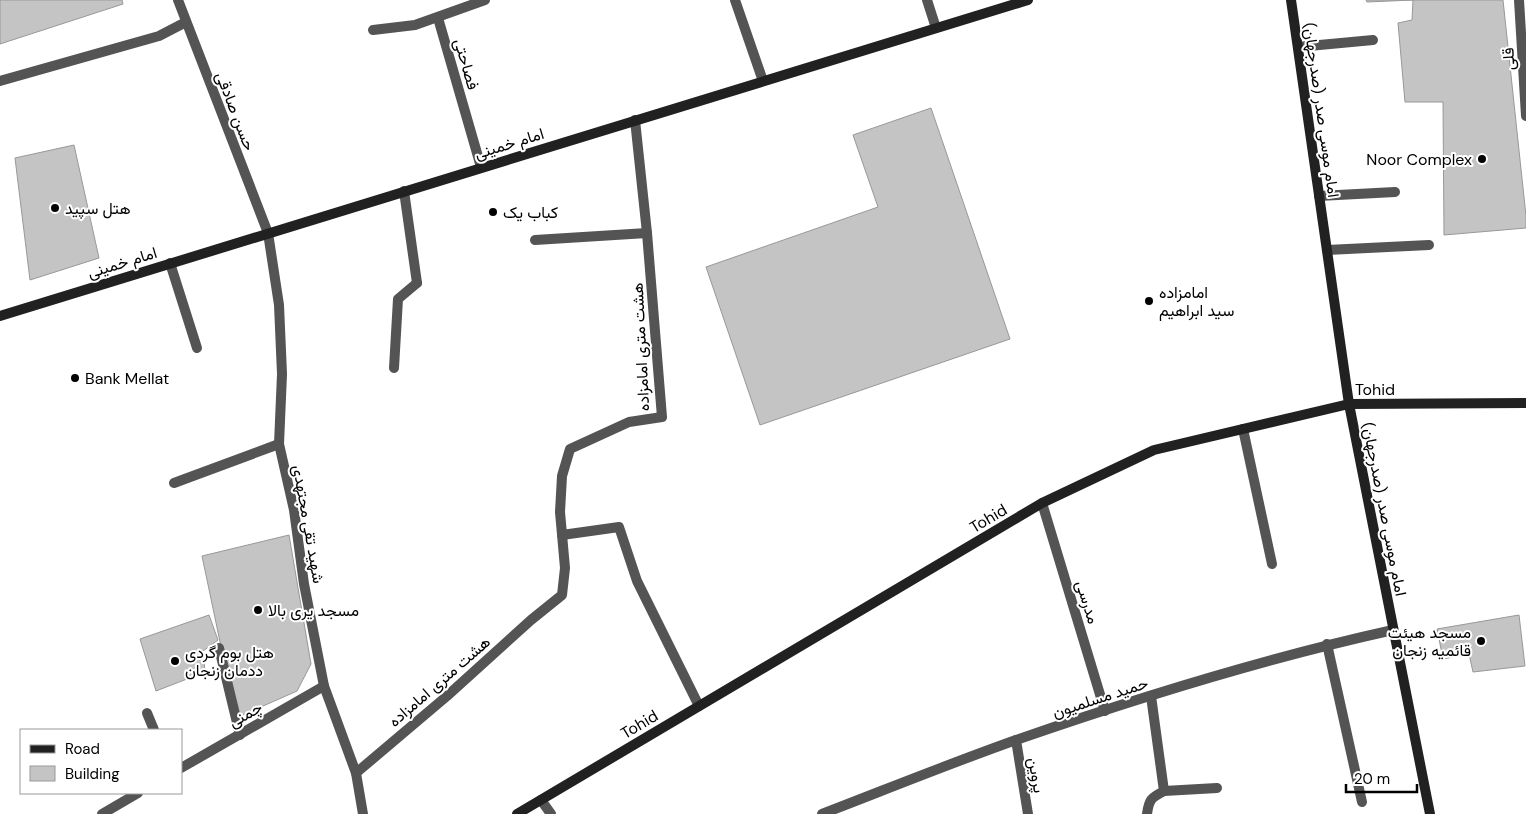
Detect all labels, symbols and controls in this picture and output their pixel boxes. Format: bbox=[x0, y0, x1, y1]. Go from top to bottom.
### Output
street label: (صدرجهان) امام موسی صدر bbox=[1299, 21, 1344, 199]
street label: فصاحتی bbox=[449, 36, 484, 92]
street label: قلی bbox=[1497, 47, 1520, 71]
street label: حسن صادقی bbox=[211, 69, 260, 154]
street label: امام خمینی bbox=[472, 123, 546, 164]
place label: Noor Complex bbox=[1366, 149, 1472, 170]
marker: Noor Complex bbox=[1476, 153, 1488, 165]
place label: هتل سپید bbox=[65, 198, 131, 220]
marker: هتل سپید bbox=[49, 202, 61, 214]
place label: کباب یک bbox=[503, 202, 558, 223]
marker: کباب یک bbox=[487, 206, 499, 218]
street label: امام خمینی bbox=[85, 242, 159, 283]
street label: هشت متری امامزاده bbox=[627, 282, 654, 412]
place label: امامزاده سید ابراهیم bbox=[1159, 282, 1234, 321]
marker: امامزاده سید ابراهیم bbox=[1143, 295, 1155, 307]
place label: Bank Mellat bbox=[85, 368, 169, 389]
marker: Bank Mellat bbox=[69, 372, 81, 384]
street label: Tohid bbox=[1355, 379, 1395, 400]
street label: (صدرجهان) امام موسی صدر bbox=[1357, 420, 1412, 598]
street label: شهید تقی مجتهدی bbox=[288, 463, 329, 585]
street label: Tohid bbox=[966, 499, 1011, 538]
street label: مدرسی bbox=[1071, 578, 1104, 626]
place label: مسجد یری بالا bbox=[268, 600, 359, 621]
marker: مسجد یری بالا bbox=[252, 604, 264, 616]
place label: مسجد هیئت قائمیه زنجان bbox=[1388, 622, 1471, 661]
street label: هشت متری امامزاده bbox=[384, 631, 495, 731]
marker: مسجد هیئت قائمیه زنجان bbox=[1475, 635, 1487, 647]
place label: هتل بوم گردی ددمان زنجان bbox=[185, 642, 274, 681]
marker: هتل بوم گردی ددمان زنجان bbox=[169, 655, 181, 667]
street label: حمید مسلمیون bbox=[1050, 672, 1151, 723]
street label: چمنی bbox=[225, 696, 267, 733]
street label: Tohid bbox=[617, 705, 662, 744]
legend bbox=[20, 729, 182, 794]
text: Road bbox=[65, 739, 100, 759]
street label: پروین bbox=[1022, 756, 1050, 795]
scale bar bbox=[1346, 762, 1417, 794]
text: Building bbox=[65, 764, 120, 784]
text: 20 m bbox=[1354, 769, 1390, 789]

